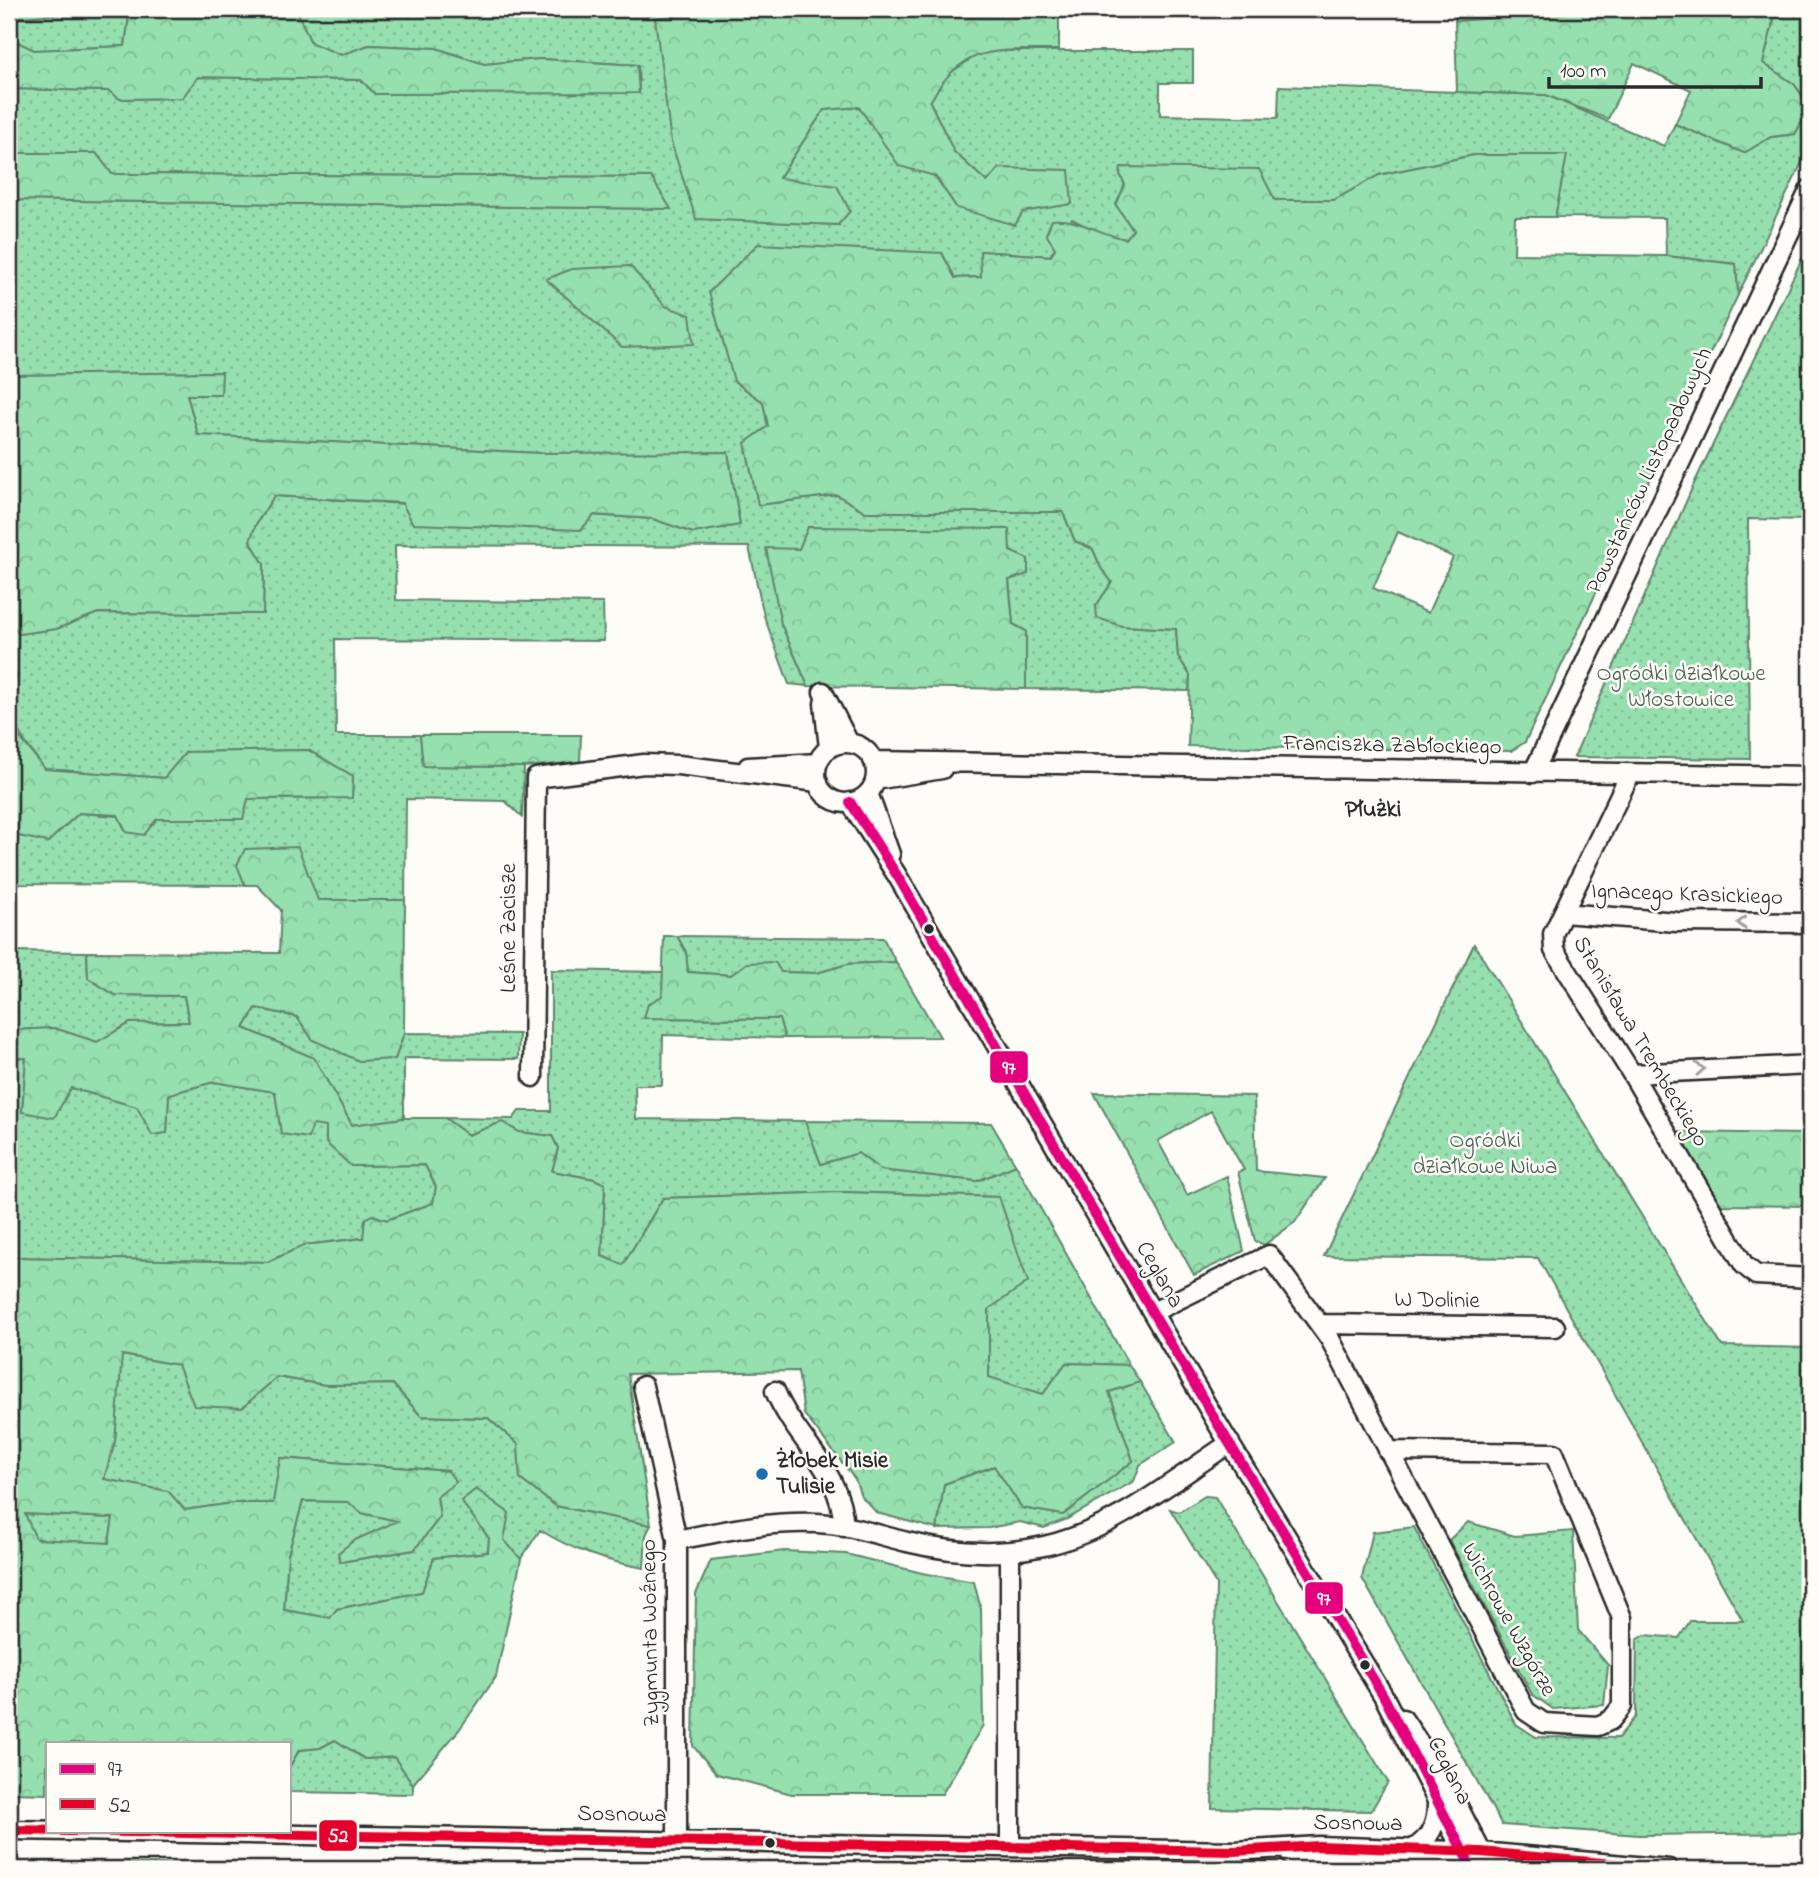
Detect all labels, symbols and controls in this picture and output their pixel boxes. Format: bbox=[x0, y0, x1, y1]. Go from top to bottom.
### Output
scale bar bbox=[1549, 46, 1761, 90]
text: 100 m bbox=[1560, 57, 1606, 87]
street label: Powstańców Listopadowych bbox=[1578, 342, 1724, 601]
park label: Ogródki działkowe Włostowice bbox=[1596, 658, 1766, 717]
street label: Franciszka Zabłockiego bbox=[1281, 728, 1502, 765]
district label: Płużki bbox=[1345, 793, 1401, 828]
street label: Leśne Zacisze bbox=[493, 863, 526, 993]
street label: Ignacego Krasickiego bbox=[1591, 875, 1783, 916]
one-way arrow bbox=[1736, 915, 1747, 931]
unlabelled marker bbox=[922, 922, 936, 936]
street label: Stanisława Trembeckiego bbox=[1563, 930, 1716, 1154]
line badge: 97 bbox=[989, 1050, 1029, 1084]
text: 97 bbox=[1001, 1056, 1016, 1083]
one-way arrow bbox=[1695, 1061, 1706, 1076]
park label: Ogródki działkowe Niwa bbox=[1413, 1125, 1557, 1184]
street label: Ceglana bbox=[1126, 1235, 1191, 1315]
street label: W Dolinie bbox=[1394, 1284, 1481, 1318]
place label: Żłobek Misie Tulisie bbox=[776, 1445, 889, 1504]
marker: Żłobek Misie Tulisie bbox=[754, 1466, 770, 1482]
street label: Wichrowe Wzgórze bbox=[1451, 1537, 1564, 1704]
street label: Zygmunta Woźnego bbox=[633, 1539, 671, 1727]
line badge: 97 bbox=[1304, 1581, 1344, 1615]
text: 97 bbox=[1316, 1587, 1331, 1614]
unlabelled marker bbox=[1358, 1658, 1372, 1672]
street label: Ceglana bbox=[1417, 1731, 1480, 1811]
legend bbox=[46, 1742, 290, 1832]
text: 97 bbox=[108, 1756, 123, 1786]
text: 52 bbox=[108, 1792, 130, 1822]
street label: Sosnowa bbox=[577, 1798, 667, 1832]
street label: Sosnowa bbox=[1313, 1807, 1403, 1841]
line badge: 52 bbox=[318, 1819, 358, 1852]
text: 52 bbox=[328, 1824, 349, 1851]
unlabelled marker bbox=[763, 1836, 777, 1850]

